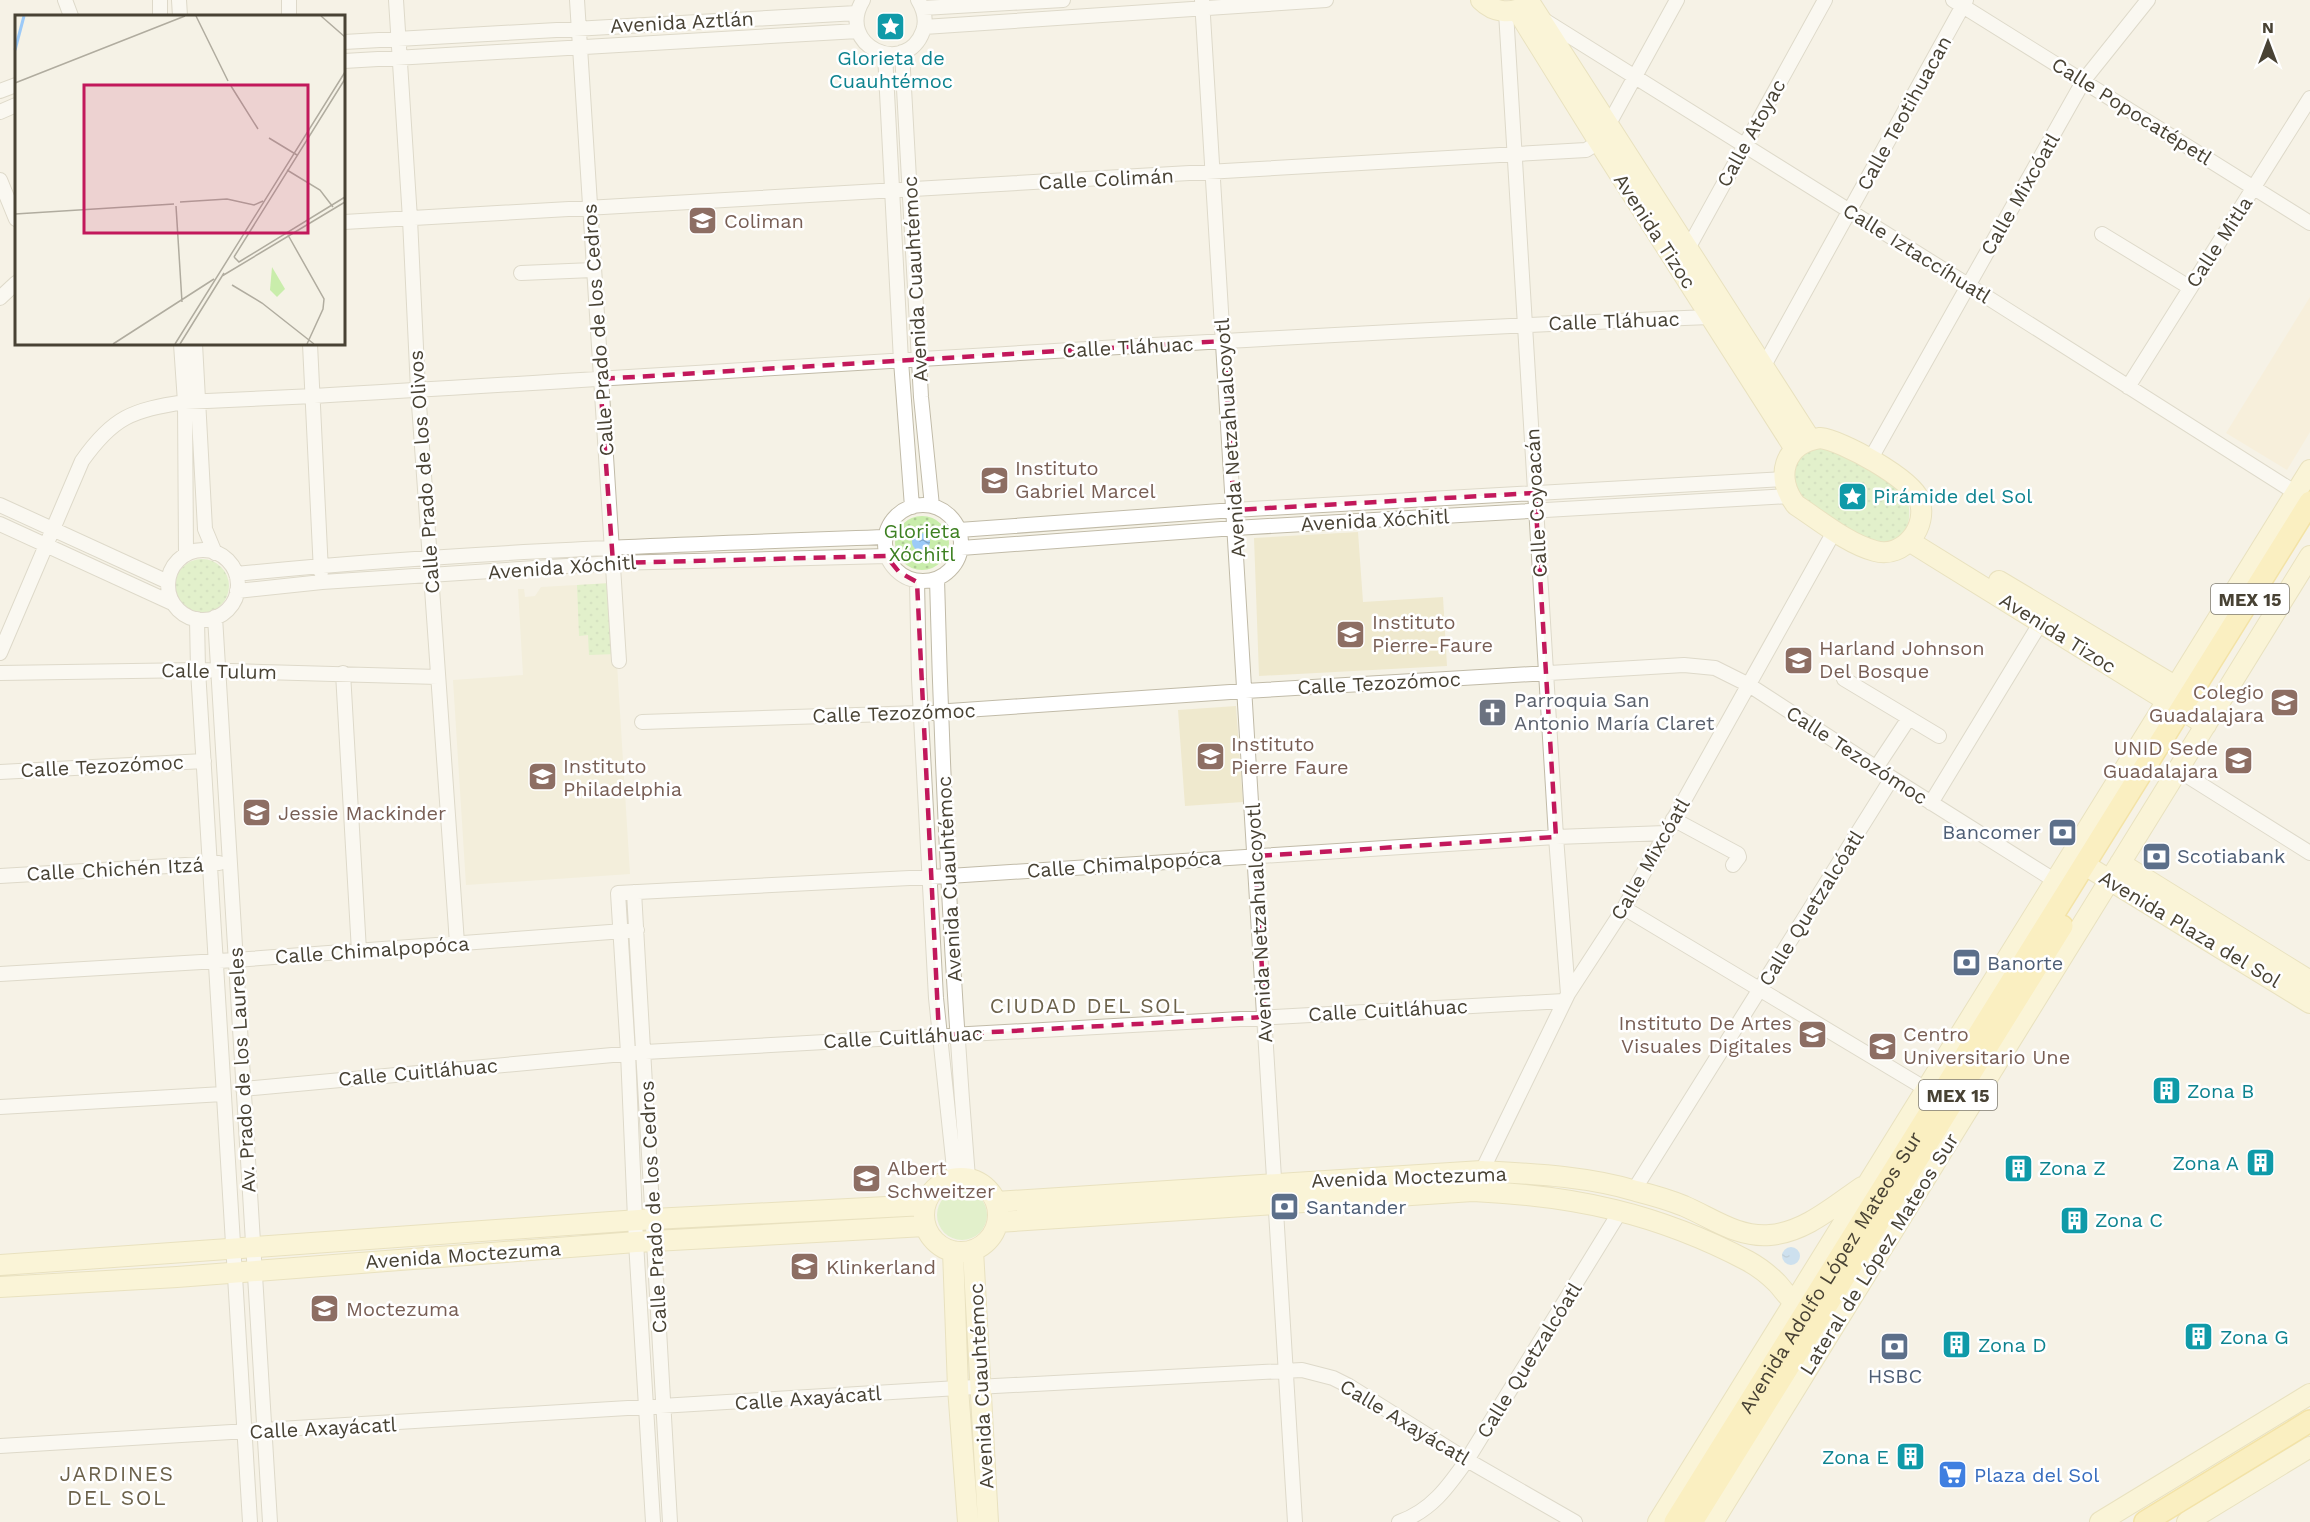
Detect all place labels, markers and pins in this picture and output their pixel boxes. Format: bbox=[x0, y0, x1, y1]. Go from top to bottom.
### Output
place icon: Glorieta de Cuauhtémoc bbox=[875, 11, 907, 43]
place label: Glorieta de Cuauhtémoc bbox=[829, 46, 953, 93]
school or university icon: Coliman bbox=[687, 205, 719, 237]
place label: Coliman bbox=[724, 209, 804, 233]
place label: Instituto Gabriel Marcel bbox=[1015, 456, 1156, 503]
school or university icon: Instituto Gabriel Marcel bbox=[978, 464, 1010, 496]
place icon: Pirámide del Sol bbox=[1836, 480, 1868, 512]
place label: Pirámide del Sol bbox=[1873, 484, 2032, 508]
place label: Instituto Pierre-Faure bbox=[1372, 610, 1493, 657]
school or university icon: Instituto Pierre-Faure bbox=[1335, 618, 1367, 650]
place label: Harland Johnson Del Bosque bbox=[1819, 636, 1985, 683]
school or university icon: Harland Johnson Del Bosque bbox=[1782, 644, 1814, 676]
place label: Colegio Guadalajara bbox=[2149, 680, 2264, 727]
school or university icon: Colegio Guadalajara bbox=[2269, 687, 2301, 719]
place label: Parroquia San Antonio María Claret bbox=[1514, 688, 1715, 735]
church icon: Parroquia San Antonio María Claret bbox=[1477, 696, 1509, 728]
place label: Instituto Pierre Faure bbox=[1231, 732, 1349, 779]
place label: UNID Sede Guadalajara bbox=[2103, 736, 2218, 783]
school or university icon: Instituto Pierre Faure bbox=[1194, 740, 1226, 772]
school or university icon: UNID Sede Guadalajara bbox=[2223, 744, 2255, 776]
place label: Instituto Philadelphia bbox=[563, 754, 682, 801]
school or university icon: Instituto Philadelphia bbox=[526, 761, 558, 793]
school or university icon: Jessie Mackinder bbox=[241, 797, 273, 829]
place label: Jessie Mackinder bbox=[278, 801, 446, 825]
bank icon: Bancomer bbox=[2046, 816, 2078, 848]
place label: Bancomer bbox=[1942, 820, 2041, 844]
bank icon: Scotiabank bbox=[2140, 840, 2172, 872]
place label: Scotiabank bbox=[2177, 844, 2285, 868]
bank icon: Banorte bbox=[1950, 947, 1982, 979]
place label: Banorte bbox=[1987, 951, 2063, 975]
place label: Instituto De Artes Visuales Digitales bbox=[1618, 1011, 1792, 1058]
school or university icon: Instituto De Artes Visuales Digitales bbox=[1797, 1018, 1829, 1050]
place label: Centro Universitario Une bbox=[1903, 1022, 2070, 1069]
school or university icon: Centro Universitario Une bbox=[1866, 1030, 1898, 1062]
building icon: Zona B bbox=[2150, 1075, 2182, 1107]
place label: Zona B bbox=[2187, 1079, 2254, 1103]
building icon: Zona A bbox=[2244, 1147, 2276, 1179]
place label: Zona A bbox=[2172, 1151, 2239, 1175]
building icon: Zona Z bbox=[2002, 1152, 2034, 1184]
place label: Albert Schweitzer bbox=[887, 1156, 995, 1203]
place label: Zona Z bbox=[2039, 1156, 2106, 1180]
school or university icon: Albert Schweitzer bbox=[850, 1163, 882, 1195]
bank icon: Santander bbox=[1269, 1191, 1301, 1223]
place label: Santander bbox=[1306, 1195, 1407, 1219]
building icon: Zona C bbox=[2058, 1204, 2090, 1236]
place label: Zona C bbox=[2095, 1208, 2163, 1232]
school or university icon: Klinkerland bbox=[789, 1251, 821, 1283]
place label: Klinkerland bbox=[826, 1255, 936, 1279]
school or university icon: Moctezuma bbox=[309, 1293, 341, 1325]
place label: Moctezuma bbox=[346, 1297, 459, 1321]
building icon: Zona G bbox=[2183, 1321, 2215, 1353]
place label: Zona G bbox=[2220, 1325, 2289, 1349]
building icon: Zona D bbox=[1941, 1329, 1973, 1361]
bank icon: HSBC bbox=[1879, 1330, 1911, 1362]
place label: Zona D bbox=[1978, 1333, 2047, 1357]
place label: HSBC bbox=[1868, 1364, 1922, 1388]
building icon: Zona E bbox=[1894, 1441, 1926, 1473]
place label: Zona E bbox=[1822, 1445, 1889, 1469]
supermarket icon: Plaza del Sol bbox=[1937, 1459, 1969, 1491]
place label: Plaza del Sol bbox=[1974, 1463, 2099, 1487]

